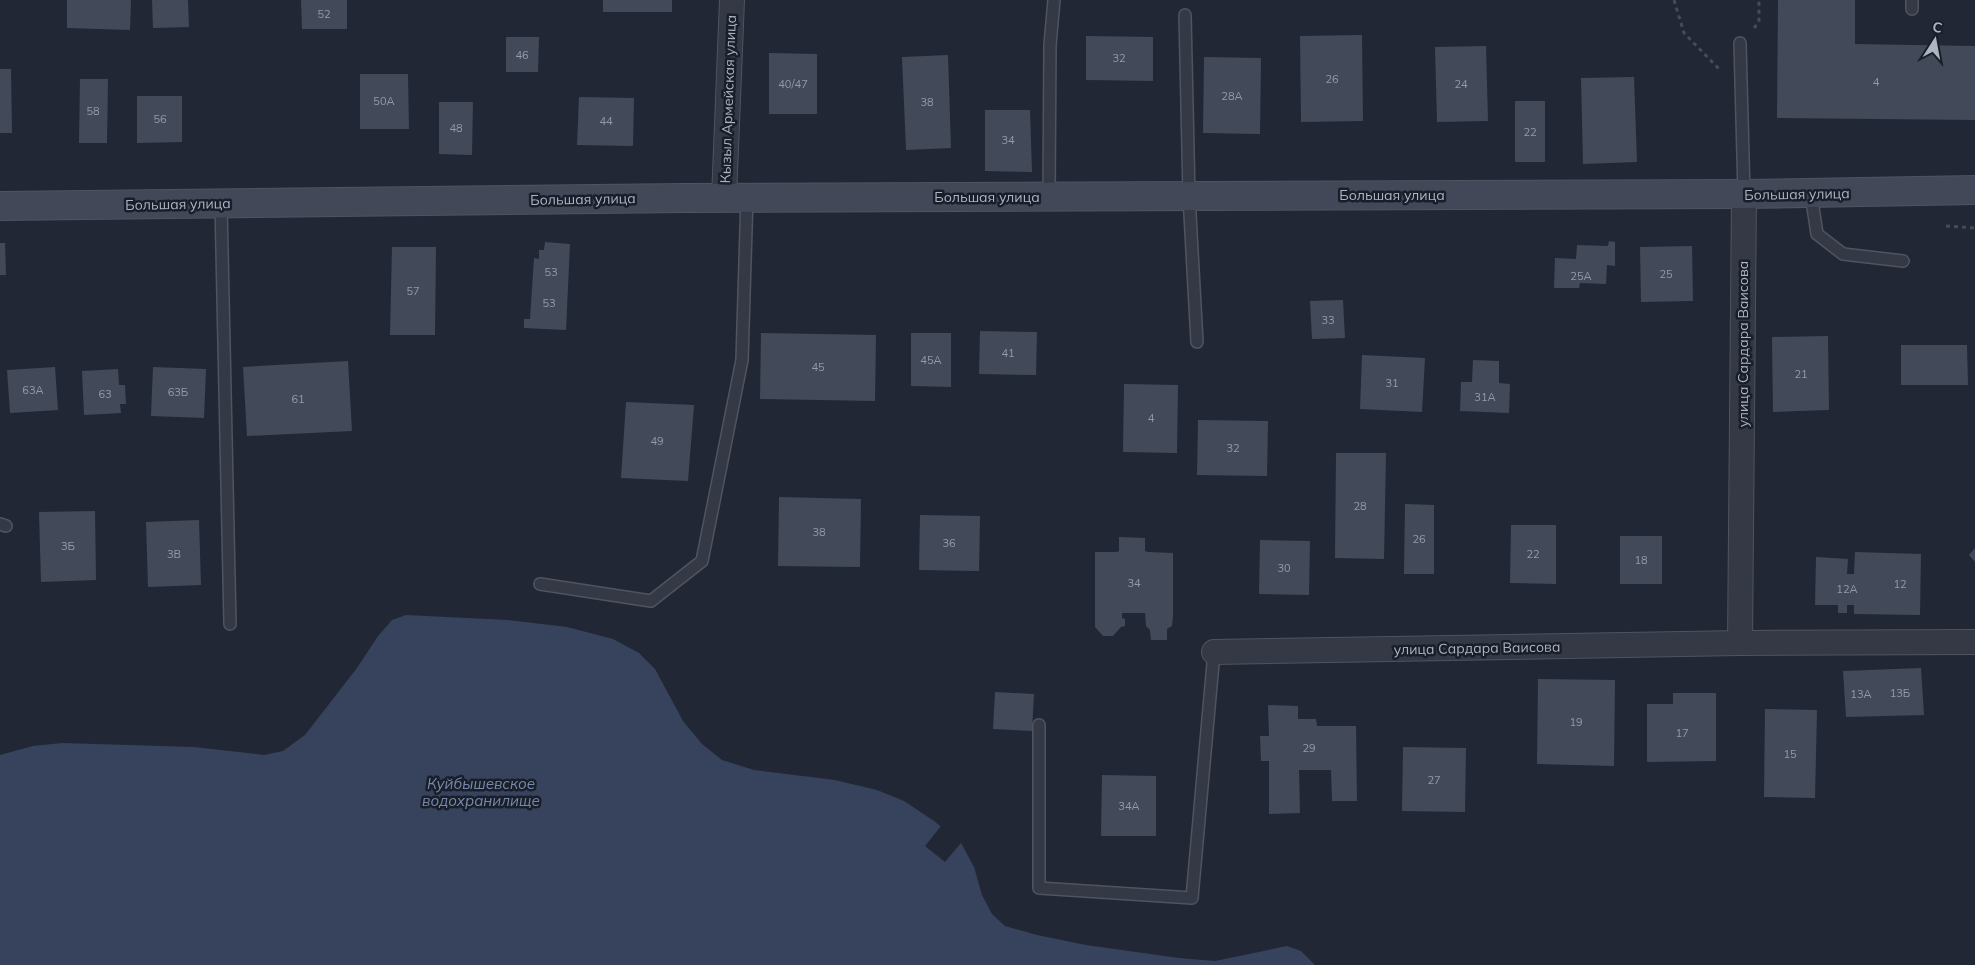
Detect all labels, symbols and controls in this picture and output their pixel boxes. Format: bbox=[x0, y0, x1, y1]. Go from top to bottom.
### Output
house number: 52 bbox=[317, 7, 331, 21]
street label: Кызыл Армейская улица bbox=[716, 14, 740, 184]
north arrow bbox=[1910, 15, 1960, 65]
text: С bbox=[1931, 17, 1944, 37]
house number: 46 bbox=[515, 48, 529, 62]
house number: 32 bbox=[1112, 51, 1126, 65]
house number: 26 bbox=[1325, 72, 1339, 86]
house number: 4 bbox=[1873, 75, 1880, 89]
house number: 40/47 bbox=[778, 77, 808, 91]
house number: 24 bbox=[1454, 77, 1468, 91]
house number: 28А bbox=[1221, 89, 1243, 103]
house number: 50А bbox=[373, 94, 395, 108]
house number: 38 bbox=[920, 95, 934, 109]
house number: 58 bbox=[86, 104, 100, 118]
house number: 56 bbox=[153, 112, 167, 126]
house number: 44 bbox=[599, 114, 613, 128]
house number: 48 bbox=[449, 121, 463, 135]
house number: 22 bbox=[1523, 125, 1537, 139]
house number: 34 bbox=[1001, 133, 1015, 147]
street label: Большая улица bbox=[1744, 184, 1850, 204]
street label: Большая улица bbox=[1339, 186, 1445, 204]
street label: Большая улица bbox=[934, 188, 1040, 206]
street label: Большая улица bbox=[530, 189, 636, 209]
street label: Большая улица bbox=[125, 194, 231, 214]
street label: улица Сардара Ваисова bbox=[1734, 261, 1752, 427]
house number: 53 bbox=[544, 265, 558, 279]
house number: 25 bbox=[1659, 267, 1673, 281]
house number: 25А bbox=[1570, 269, 1592, 283]
house number: 57 bbox=[406, 284, 420, 298]
house number: 53 bbox=[542, 296, 556, 310]
house number: 33 bbox=[1321, 313, 1335, 327]
house number: 41 bbox=[1001, 346, 1015, 360]
house number: 45А bbox=[920, 353, 942, 367]
house number: 45 bbox=[811, 360, 825, 374]
house number: 21 bbox=[1794, 367, 1808, 381]
house number: 31 bbox=[1385, 376, 1399, 390]
house number: 63А bbox=[22, 383, 44, 397]
house number: 63Б bbox=[168, 385, 188, 399]
house number: 63 bbox=[98, 387, 112, 401]
house number: 31А bbox=[1474, 390, 1496, 404]
house number: 61 bbox=[291, 392, 305, 406]
house number: 4 bbox=[1148, 411, 1155, 425]
house number: 49 bbox=[650, 434, 664, 448]
house number: 32 bbox=[1226, 441, 1240, 455]
house number: 28 bbox=[1353, 499, 1367, 513]
house number: 38 bbox=[812, 525, 826, 539]
house number: 26 bbox=[1412, 532, 1426, 546]
house number: 36 bbox=[942, 536, 956, 550]
house number: 3Б bbox=[61, 539, 75, 553]
house number: 3В bbox=[167, 547, 181, 561]
house number: 22 bbox=[1526, 547, 1540, 561]
house number: 18 bbox=[1634, 553, 1648, 567]
house number: 30 bbox=[1277, 561, 1291, 575]
house number: 34 bbox=[1127, 576, 1141, 590]
house number: 12 bbox=[1893, 577, 1907, 591]
house number: 12А bbox=[1836, 582, 1858, 596]
street label: улица Сардара Ваисова bbox=[1394, 638, 1560, 658]
house number: 13Б bbox=[1890, 686, 1910, 700]
house number: 13А bbox=[1850, 687, 1872, 701]
house number: 19 bbox=[1569, 715, 1583, 729]
house number: 17 bbox=[1675, 726, 1689, 740]
house number: 29 bbox=[1302, 741, 1316, 755]
house number: 15 bbox=[1783, 747, 1797, 761]
house number: 27 bbox=[1427, 773, 1441, 787]
water label: Куйбышевское водохранилище bbox=[422, 774, 540, 810]
house number: 34А bbox=[1118, 799, 1140, 813]

